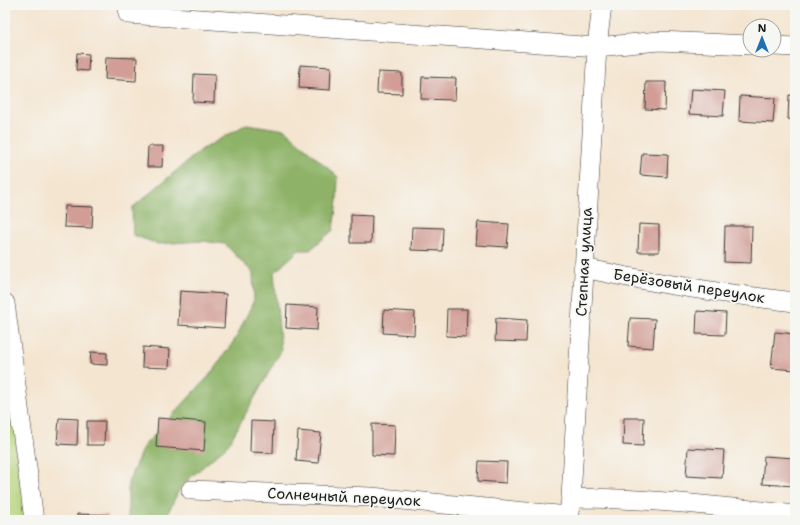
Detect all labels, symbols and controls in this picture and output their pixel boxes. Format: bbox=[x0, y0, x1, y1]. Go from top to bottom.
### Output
north arrow bbox=[742, 18, 782, 58]
text: N bbox=[758, 21, 767, 36]
street label: Степная улица bbox=[571, 206, 597, 317]
street label: Берёзовый переулок bbox=[612, 264, 766, 308]
street label: Солнечный переулок bbox=[267, 483, 421, 511]

